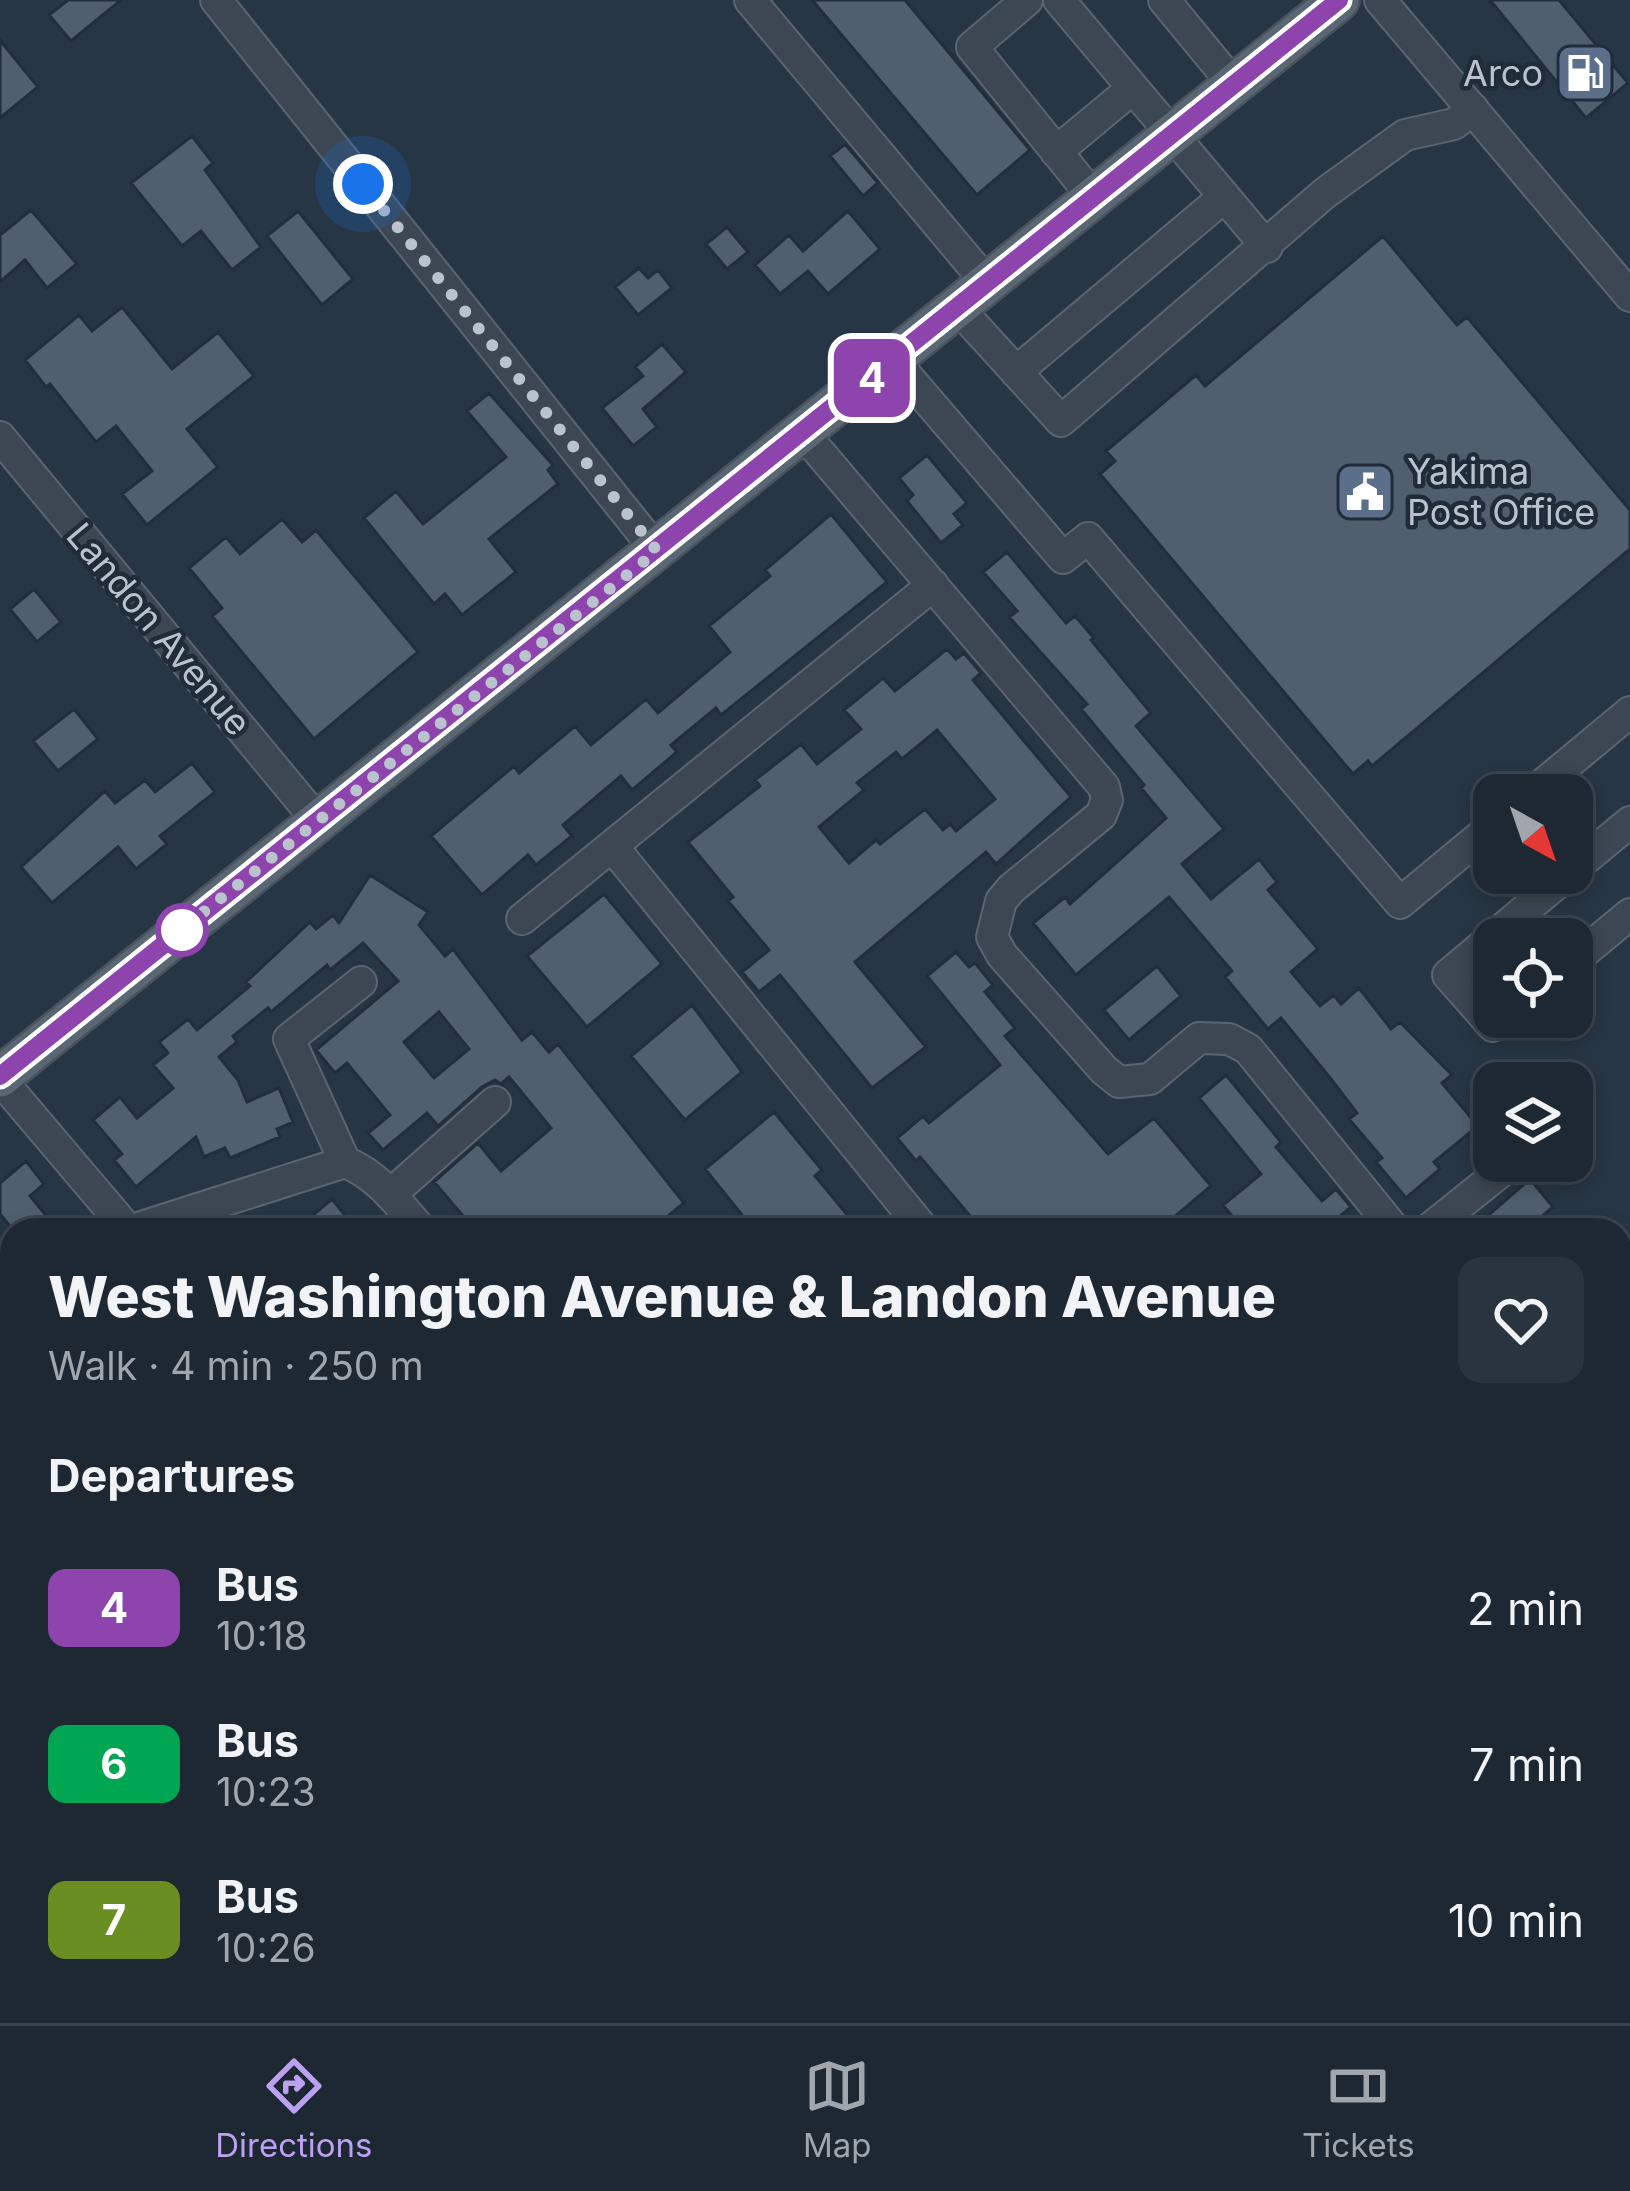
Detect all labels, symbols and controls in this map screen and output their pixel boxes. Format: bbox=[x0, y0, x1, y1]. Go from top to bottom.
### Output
fuel station icon: Arco bbox=[1554, 42, 1616, 104]
place label: Arco bbox=[1463, 51, 1543, 95]
your location bbox=[333, 154, 393, 214]
line badge: 4 bbox=[833, 339, 911, 417]
text: 4 bbox=[858, 352, 886, 403]
place label: Yakima Post Office bbox=[1407, 449, 1595, 534]
public building icon: Yakima Post Office bbox=[1334, 461, 1396, 523]
street label: Landon Avenue bbox=[58, 514, 260, 744]
north arrow bbox=[1473, 774, 1593, 894]
map controls bbox=[1473, 774, 1593, 1182]
unlabelled marker bbox=[157, 905, 207, 955]
button: locate bbox=[1473, 918, 1593, 1038]
button: layers bbox=[1473, 1062, 1593, 1182]
button: heart bbox=[1458, 1257, 1584, 1383]
text: West Washington Avenue & Landon Avenue bbox=[48, 1262, 1276, 1331]
text: Walk · 4 min · 250 m bbox=[48, 1342, 424, 1389]
text: Departures bbox=[48, 1448, 295, 1503]
text: Bus bbox=[216, 1557, 299, 1612]
text: 2 min bbox=[1467, 1581, 1584, 1636]
text: 4 bbox=[100, 1582, 128, 1633]
text: 10:18 bbox=[216, 1612, 308, 1659]
text: Bus bbox=[216, 1713, 299, 1768]
text: 7 min bbox=[1469, 1737, 1584, 1792]
text: 6 bbox=[100, 1738, 128, 1789]
text: 10:23 bbox=[216, 1768, 316, 1815]
text: Bus bbox=[216, 1869, 299, 1924]
text: 10 min bbox=[1448, 1893, 1584, 1948]
text: 7 bbox=[102, 1894, 126, 1945]
text: 10:26 bbox=[216, 1924, 316, 1971]
tab: Directions bbox=[215, 2053, 373, 2165]
tab: Map bbox=[803, 2053, 872, 2165]
tab: Tickets bbox=[1302, 2053, 1415, 2165]

